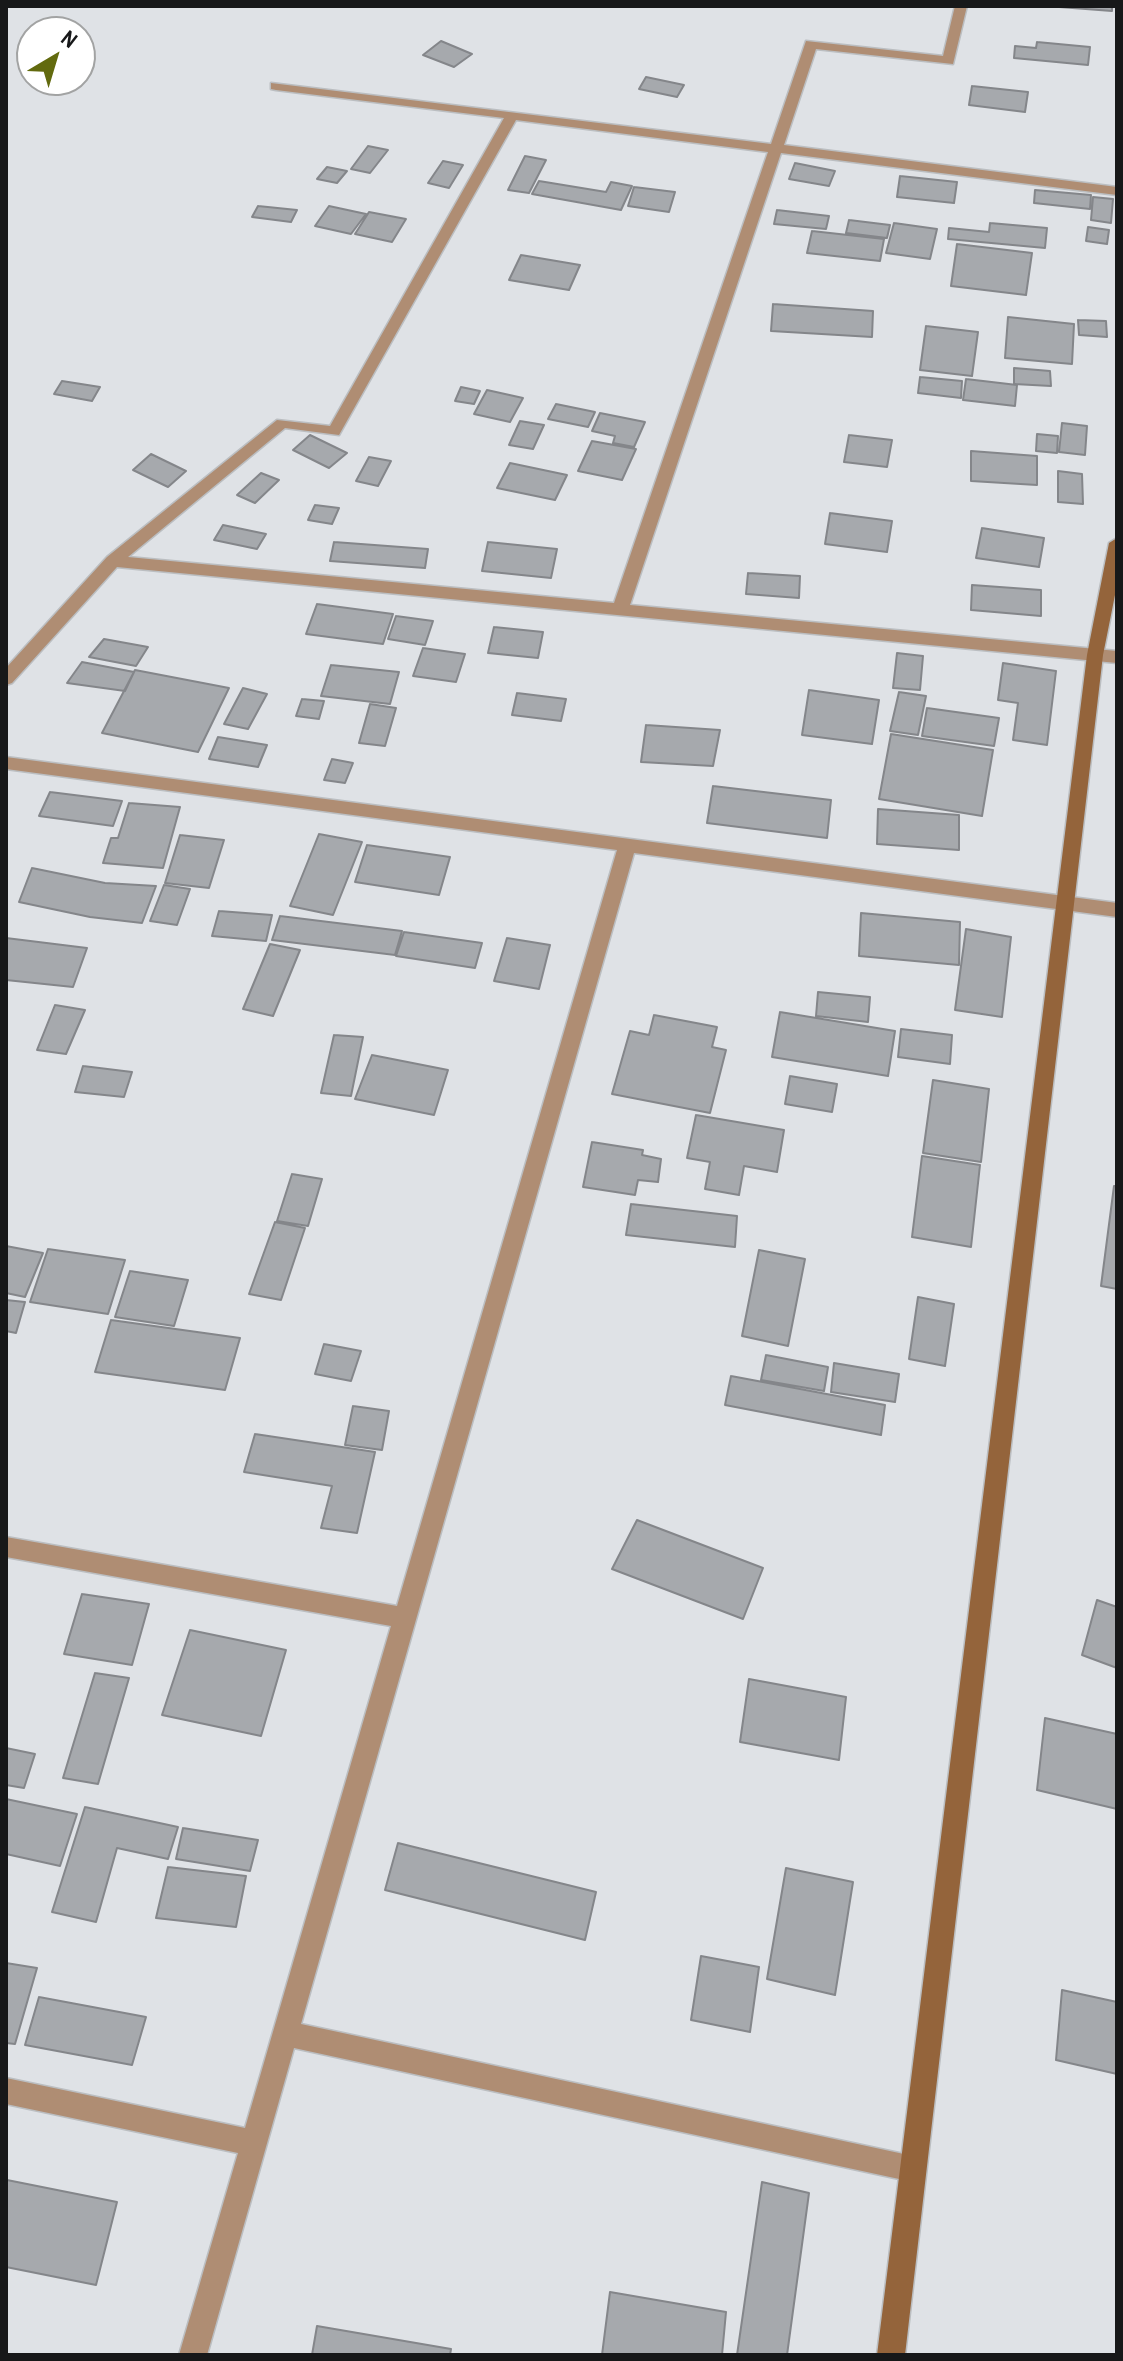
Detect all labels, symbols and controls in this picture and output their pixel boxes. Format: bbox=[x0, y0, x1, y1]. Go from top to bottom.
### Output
north arrow bbox=[16, 16, 96, 96]
text: N bbox=[55, 23, 84, 54]

